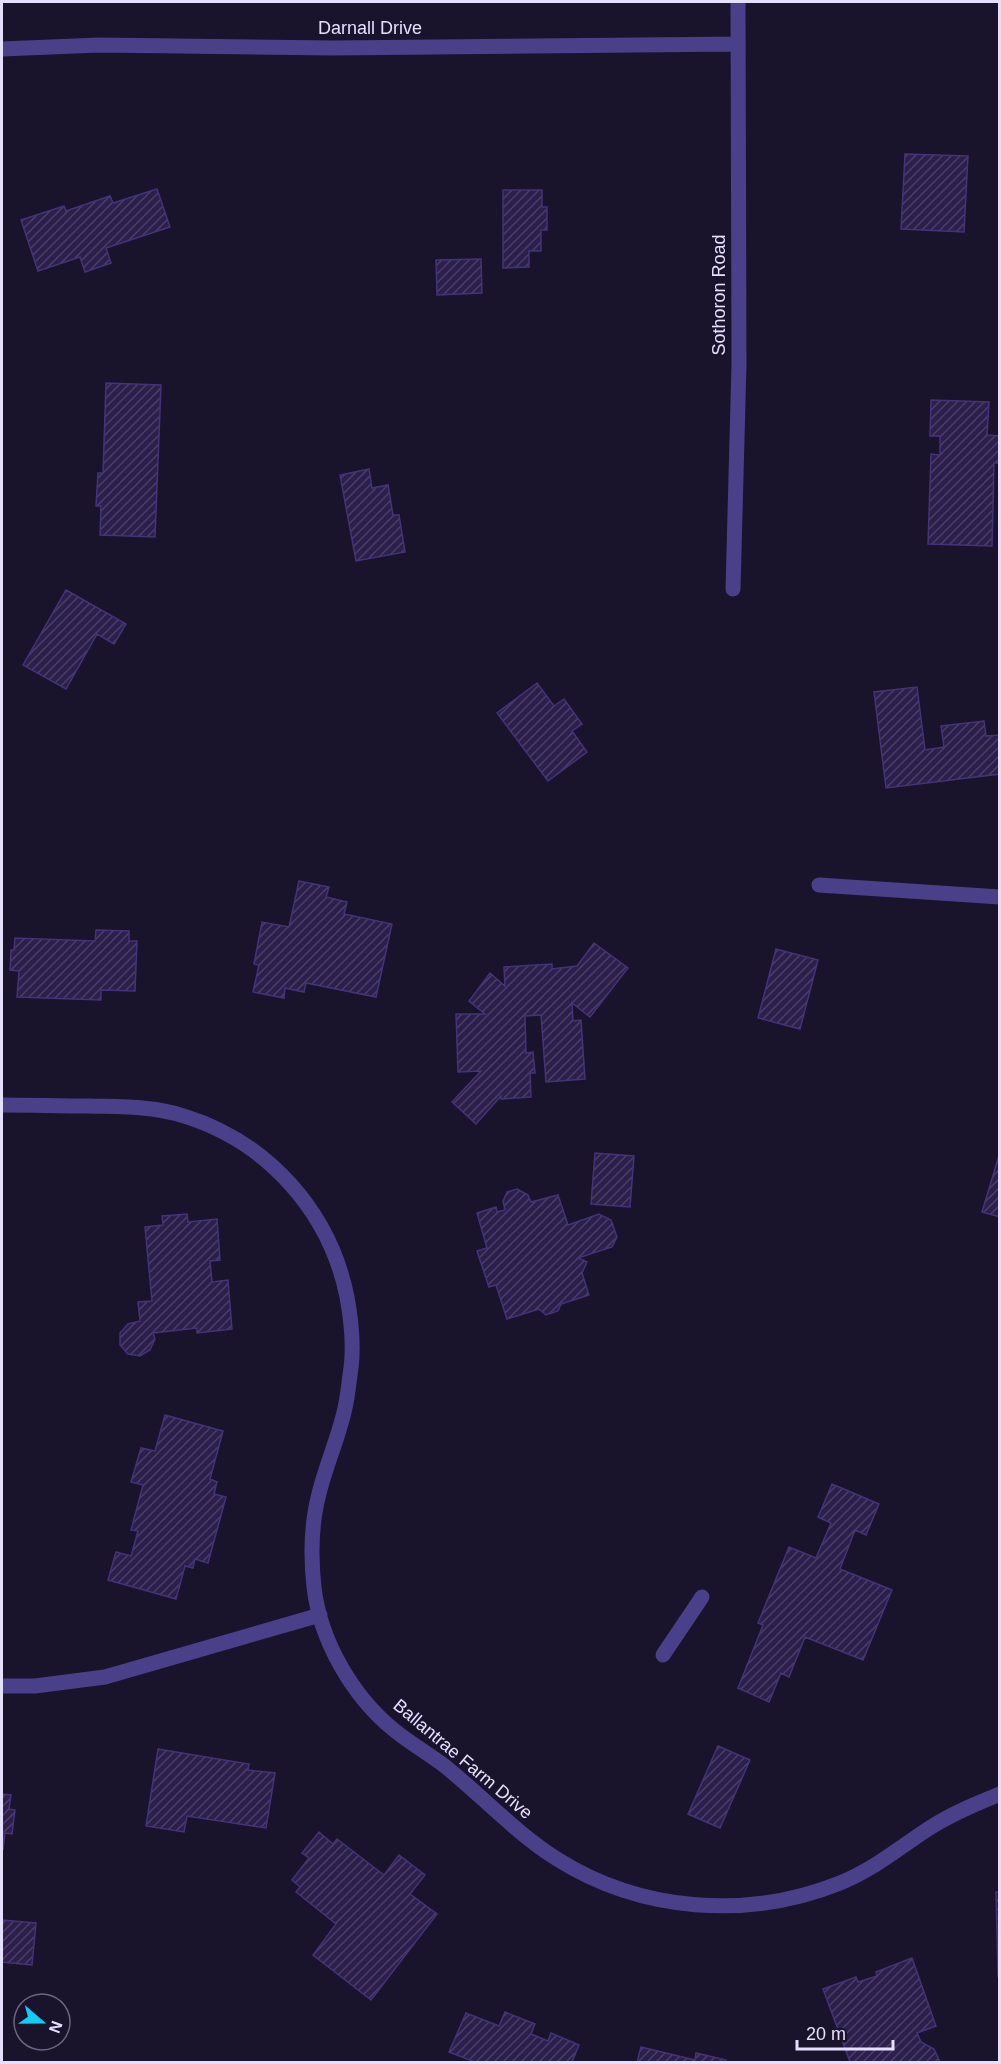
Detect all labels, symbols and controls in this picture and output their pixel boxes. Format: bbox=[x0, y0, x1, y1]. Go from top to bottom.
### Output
street label: Darnall Drive bbox=[318, 18, 422, 38]
street label: Sothoron Road bbox=[709, 234, 729, 356]
street label: Ballantrae Farm Drive bbox=[390, 1695, 536, 1823]
north arrow bbox=[12, 1992, 72, 2052]
scale bar bbox=[797, 2013, 893, 2051]
text: N bbox=[46, 2019, 66, 2035]
text: 20 m bbox=[806, 2024, 846, 2044]

